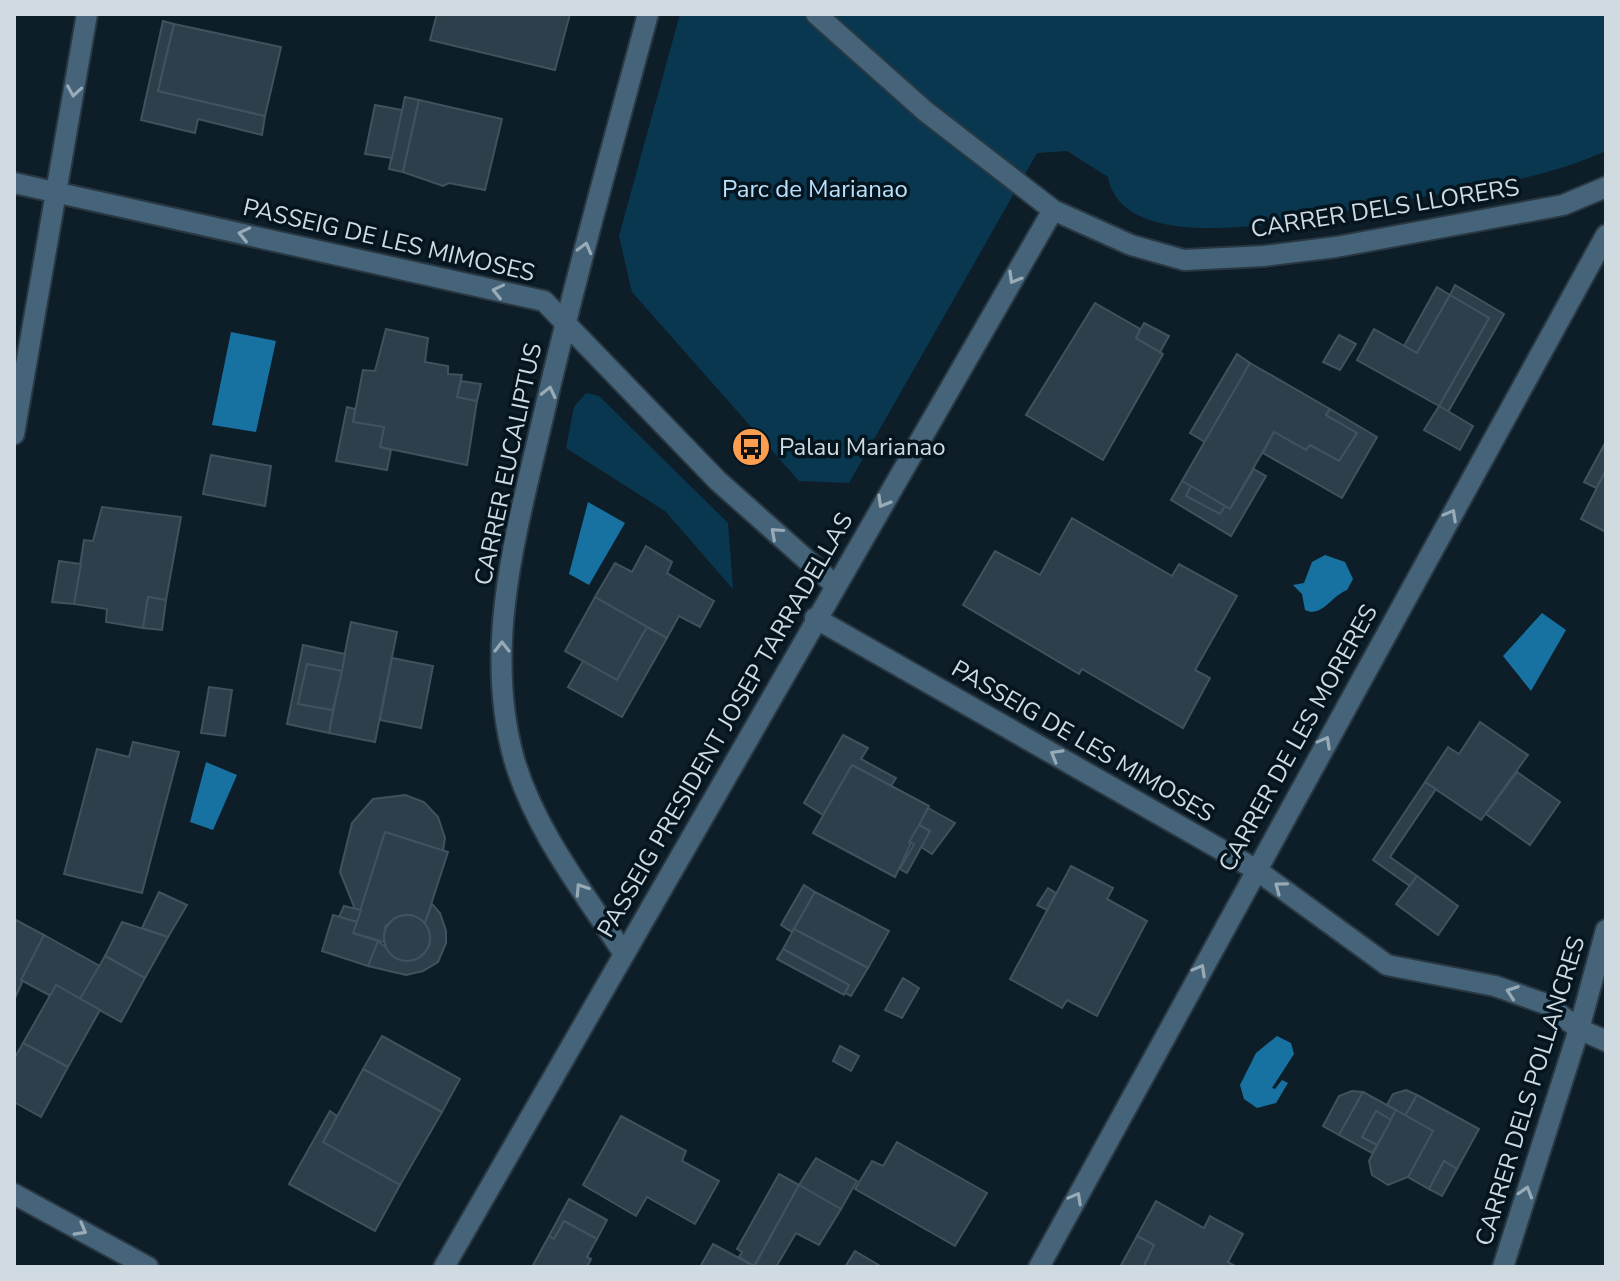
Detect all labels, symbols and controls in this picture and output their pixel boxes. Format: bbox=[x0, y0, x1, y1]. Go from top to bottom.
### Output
one-way arrow bbox=[66, 84, 83, 98]
street label: CARRER DELS LLORERS bbox=[1248, 171, 1522, 245]
park label: Parc de Marianao bbox=[722, 173, 908, 205]
street label: PASSEIG DE LES MIMOSES bbox=[240, 191, 538, 289]
one-way arrow bbox=[237, 226, 251, 243]
one-way arrow bbox=[575, 242, 592, 256]
one-way arrow bbox=[1008, 269, 1024, 283]
one-way arrow bbox=[491, 283, 505, 300]
street label: CARRER EUCALIPTUS bbox=[467, 340, 549, 588]
one-way arrow bbox=[539, 385, 556, 399]
bus stop icon: Palau Marianao bbox=[730, 426, 772, 468]
place label: Palau Marianao bbox=[779, 431, 946, 463]
one-way arrow bbox=[877, 493, 893, 508]
street label: PASSEIG PRESIDENT JOSEP TARRADELLAS bbox=[590, 507, 860, 943]
one-way arrow bbox=[1442, 508, 1457, 523]
one-way arrow bbox=[771, 528, 786, 543]
street label: CARRER DE LES MORERES bbox=[1211, 599, 1385, 877]
one-way arrow bbox=[493, 640, 511, 653]
street label: PASSEIG DE LES MIMOSES bbox=[946, 652, 1220, 830]
one-way arrow bbox=[1316, 736, 1331, 750]
one-way arrow bbox=[1051, 749, 1065, 765]
one-way arrow bbox=[1274, 882, 1289, 897]
one-way arrow bbox=[576, 883, 591, 897]
street label: CARRER DELS POLLANCRES bbox=[1468, 932, 1592, 1250]
one-way arrow bbox=[1191, 964, 1206, 978]
one-way arrow bbox=[1505, 985, 1519, 1001]
one-way arrow bbox=[1517, 1186, 1533, 1200]
one-way arrow bbox=[1066, 1193, 1082, 1207]
one-way arrow bbox=[73, 1221, 88, 1236]

